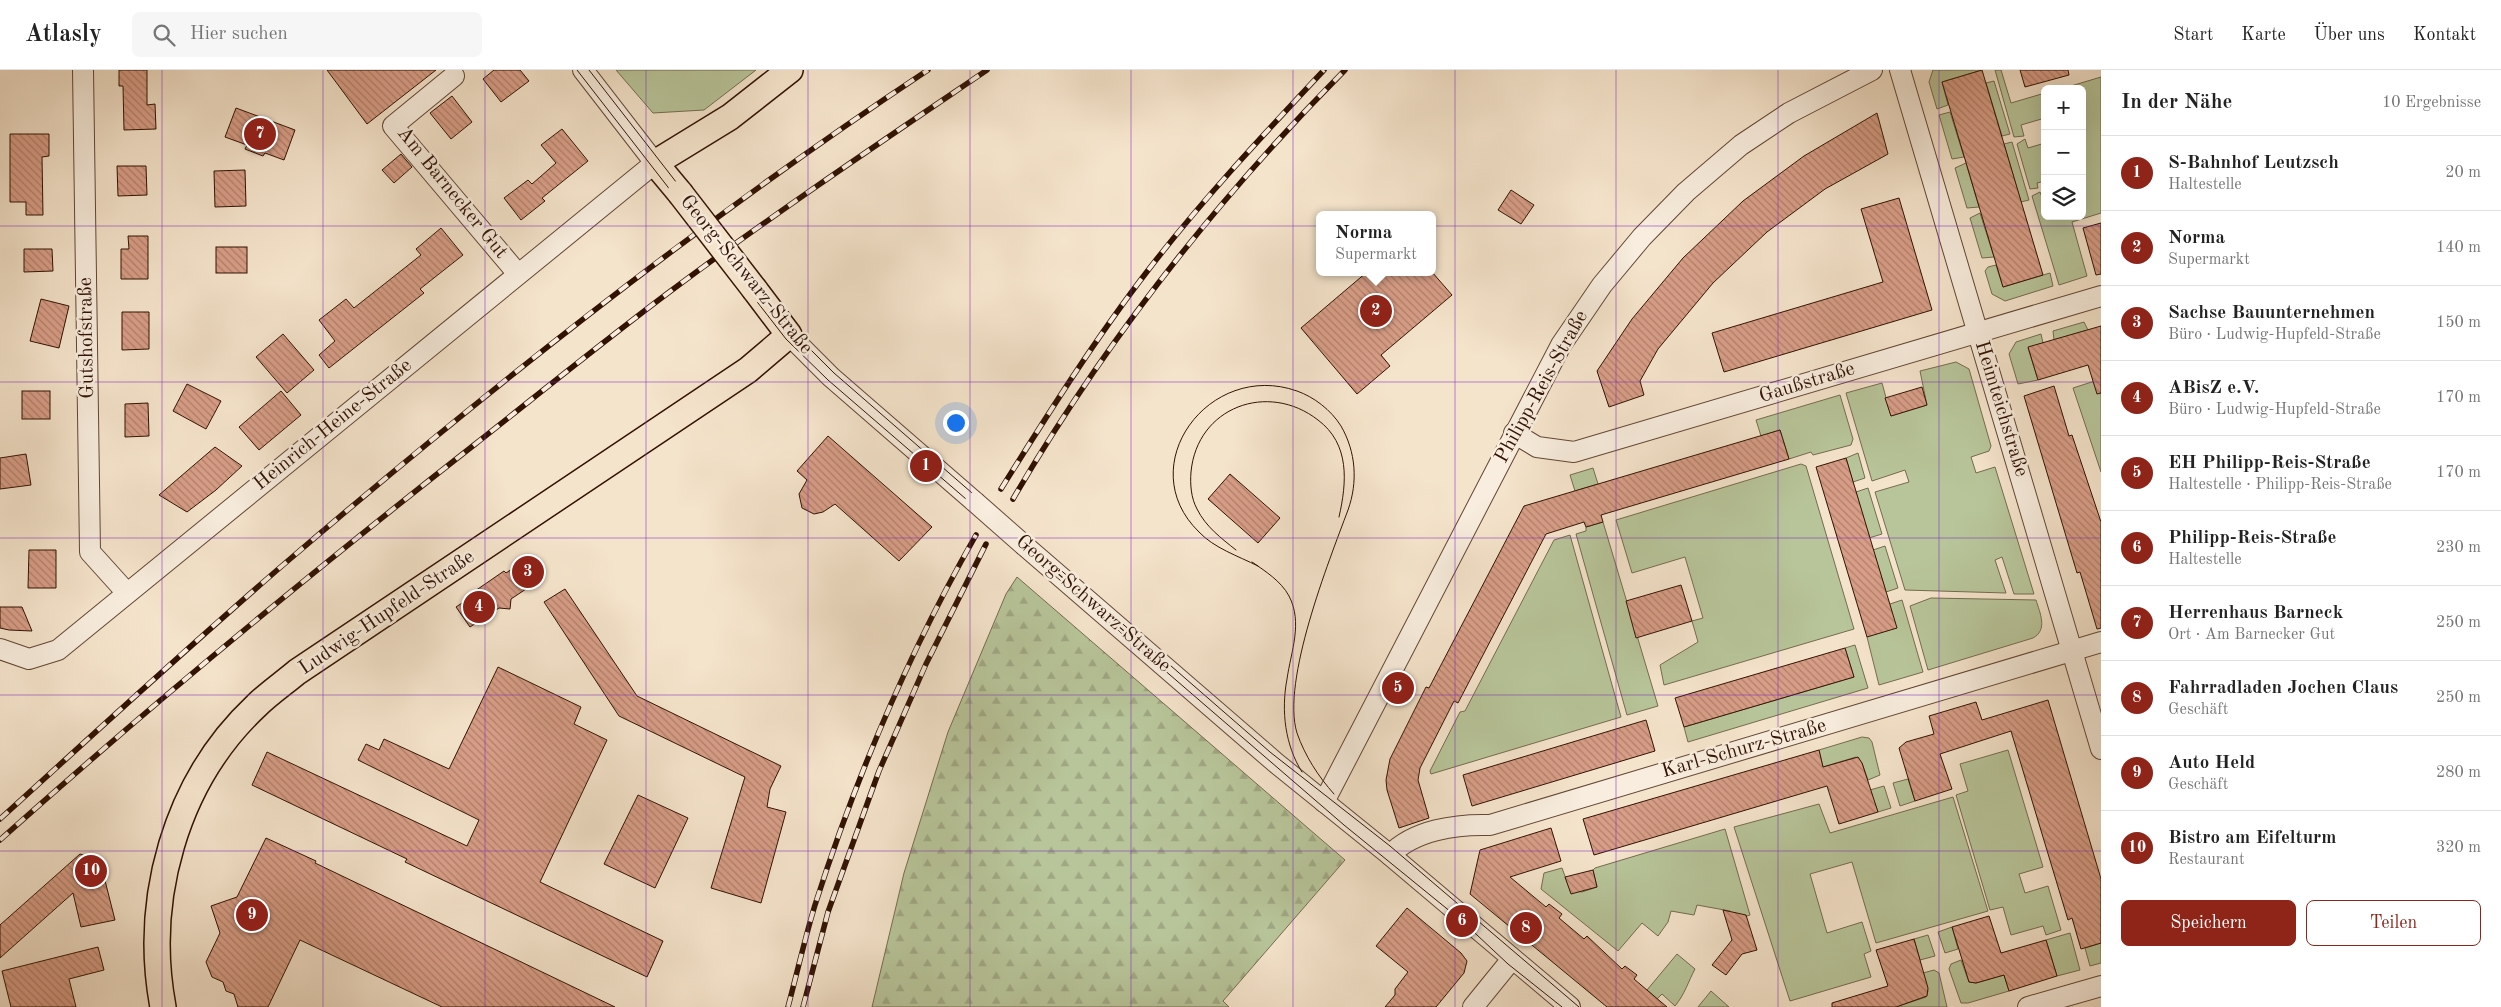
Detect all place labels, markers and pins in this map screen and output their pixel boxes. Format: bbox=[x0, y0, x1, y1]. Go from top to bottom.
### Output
pin: 7 bbox=[244, 115, 276, 153]
pin: 2 bbox=[1360, 292, 1392, 330]
pin: 1 bbox=[910, 447, 942, 485]
pin: 3 bbox=[512, 553, 544, 591]
pin: 4 bbox=[463, 588, 495, 626]
pin: 5 bbox=[1382, 669, 1414, 707]
pin: 10 bbox=[75, 852, 107, 890]
pin: 9 bbox=[236, 896, 268, 934]
pin: 6 bbox=[1446, 902, 1478, 940]
pin: 8 bbox=[1510, 909, 1542, 947]

